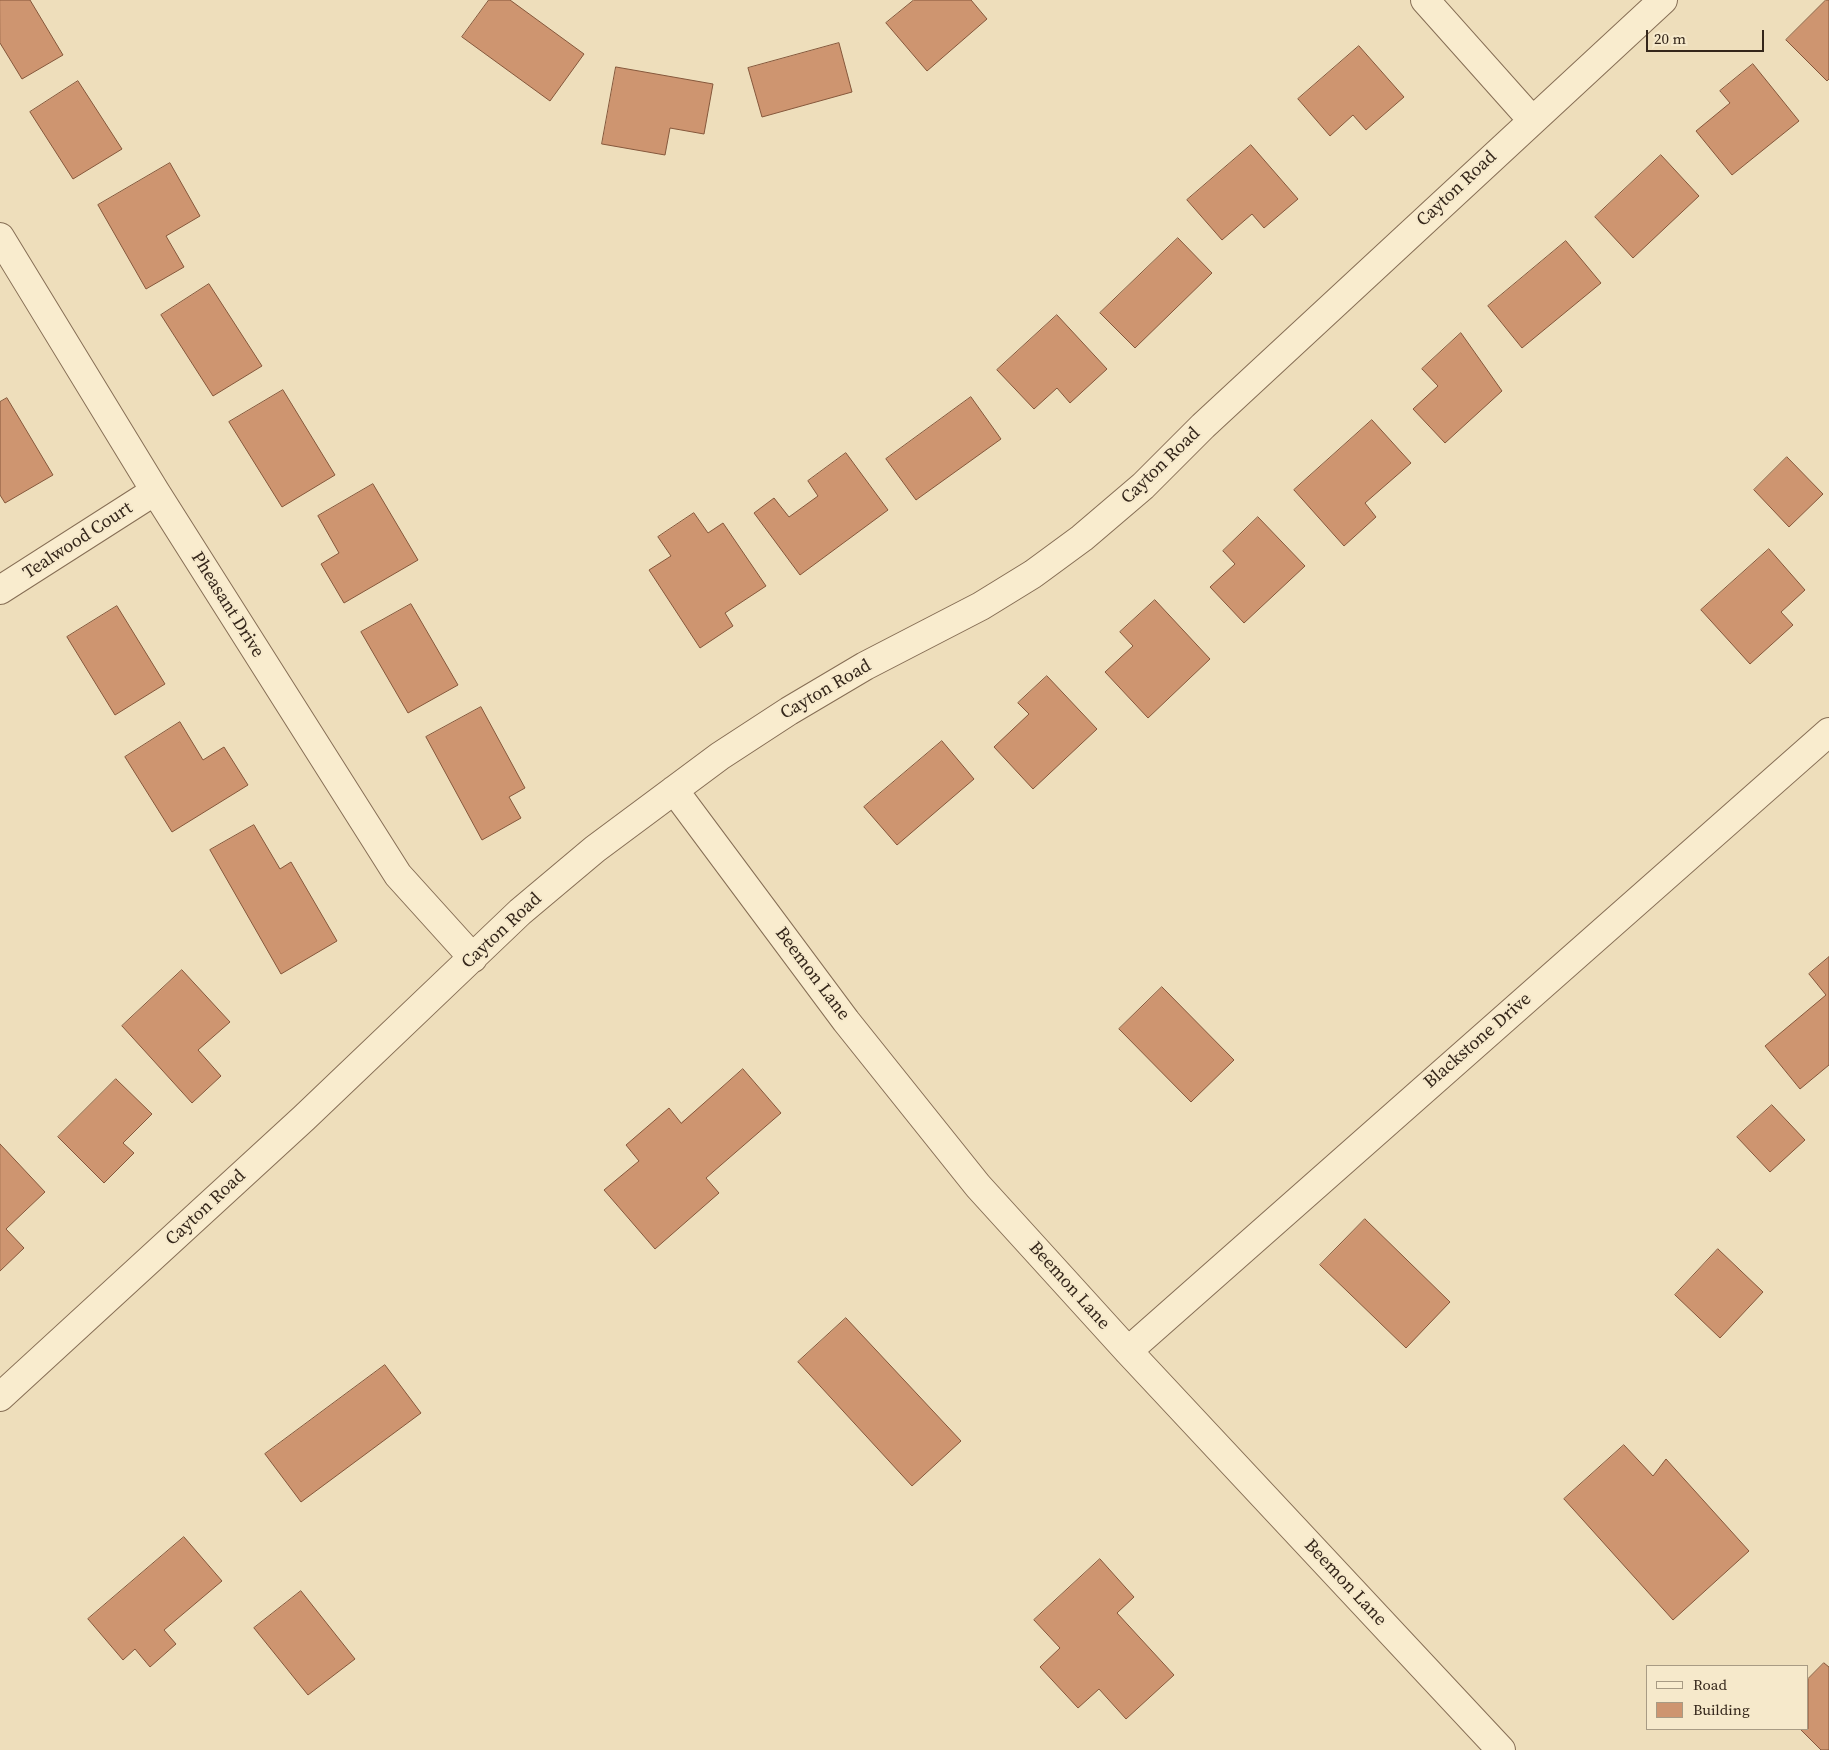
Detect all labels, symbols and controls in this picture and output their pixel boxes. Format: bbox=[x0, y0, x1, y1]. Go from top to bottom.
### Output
scale bar bbox=[1649, 20, 1766, 52]
text: 20 m bbox=[1654, 28, 1686, 49]
street label: Cayton Road bbox=[1413, 147, 1501, 231]
street label: Cayton Road bbox=[1117, 423, 1205, 509]
street label: Tealwood Court bbox=[19, 498, 137, 584]
street label: Pheasant Drive bbox=[186, 548, 268, 662]
street label: Cayton Road bbox=[777, 655, 875, 725]
street label: Cayton Road bbox=[458, 889, 546, 973]
street label: Beemon Lane bbox=[770, 923, 854, 1025]
street label: Blackstone Drive bbox=[1420, 989, 1536, 1093]
street label: Cayton Road bbox=[162, 1166, 250, 1250]
street label: Beemon Lane bbox=[1024, 1238, 1114, 1334]
street label: Beemon Lane bbox=[1299, 1535, 1391, 1631]
legend bbox=[1646, 1665, 1809, 1730]
text: Road bbox=[1693, 1674, 1727, 1695]
text: Building bbox=[1693, 1699, 1750, 1720]

